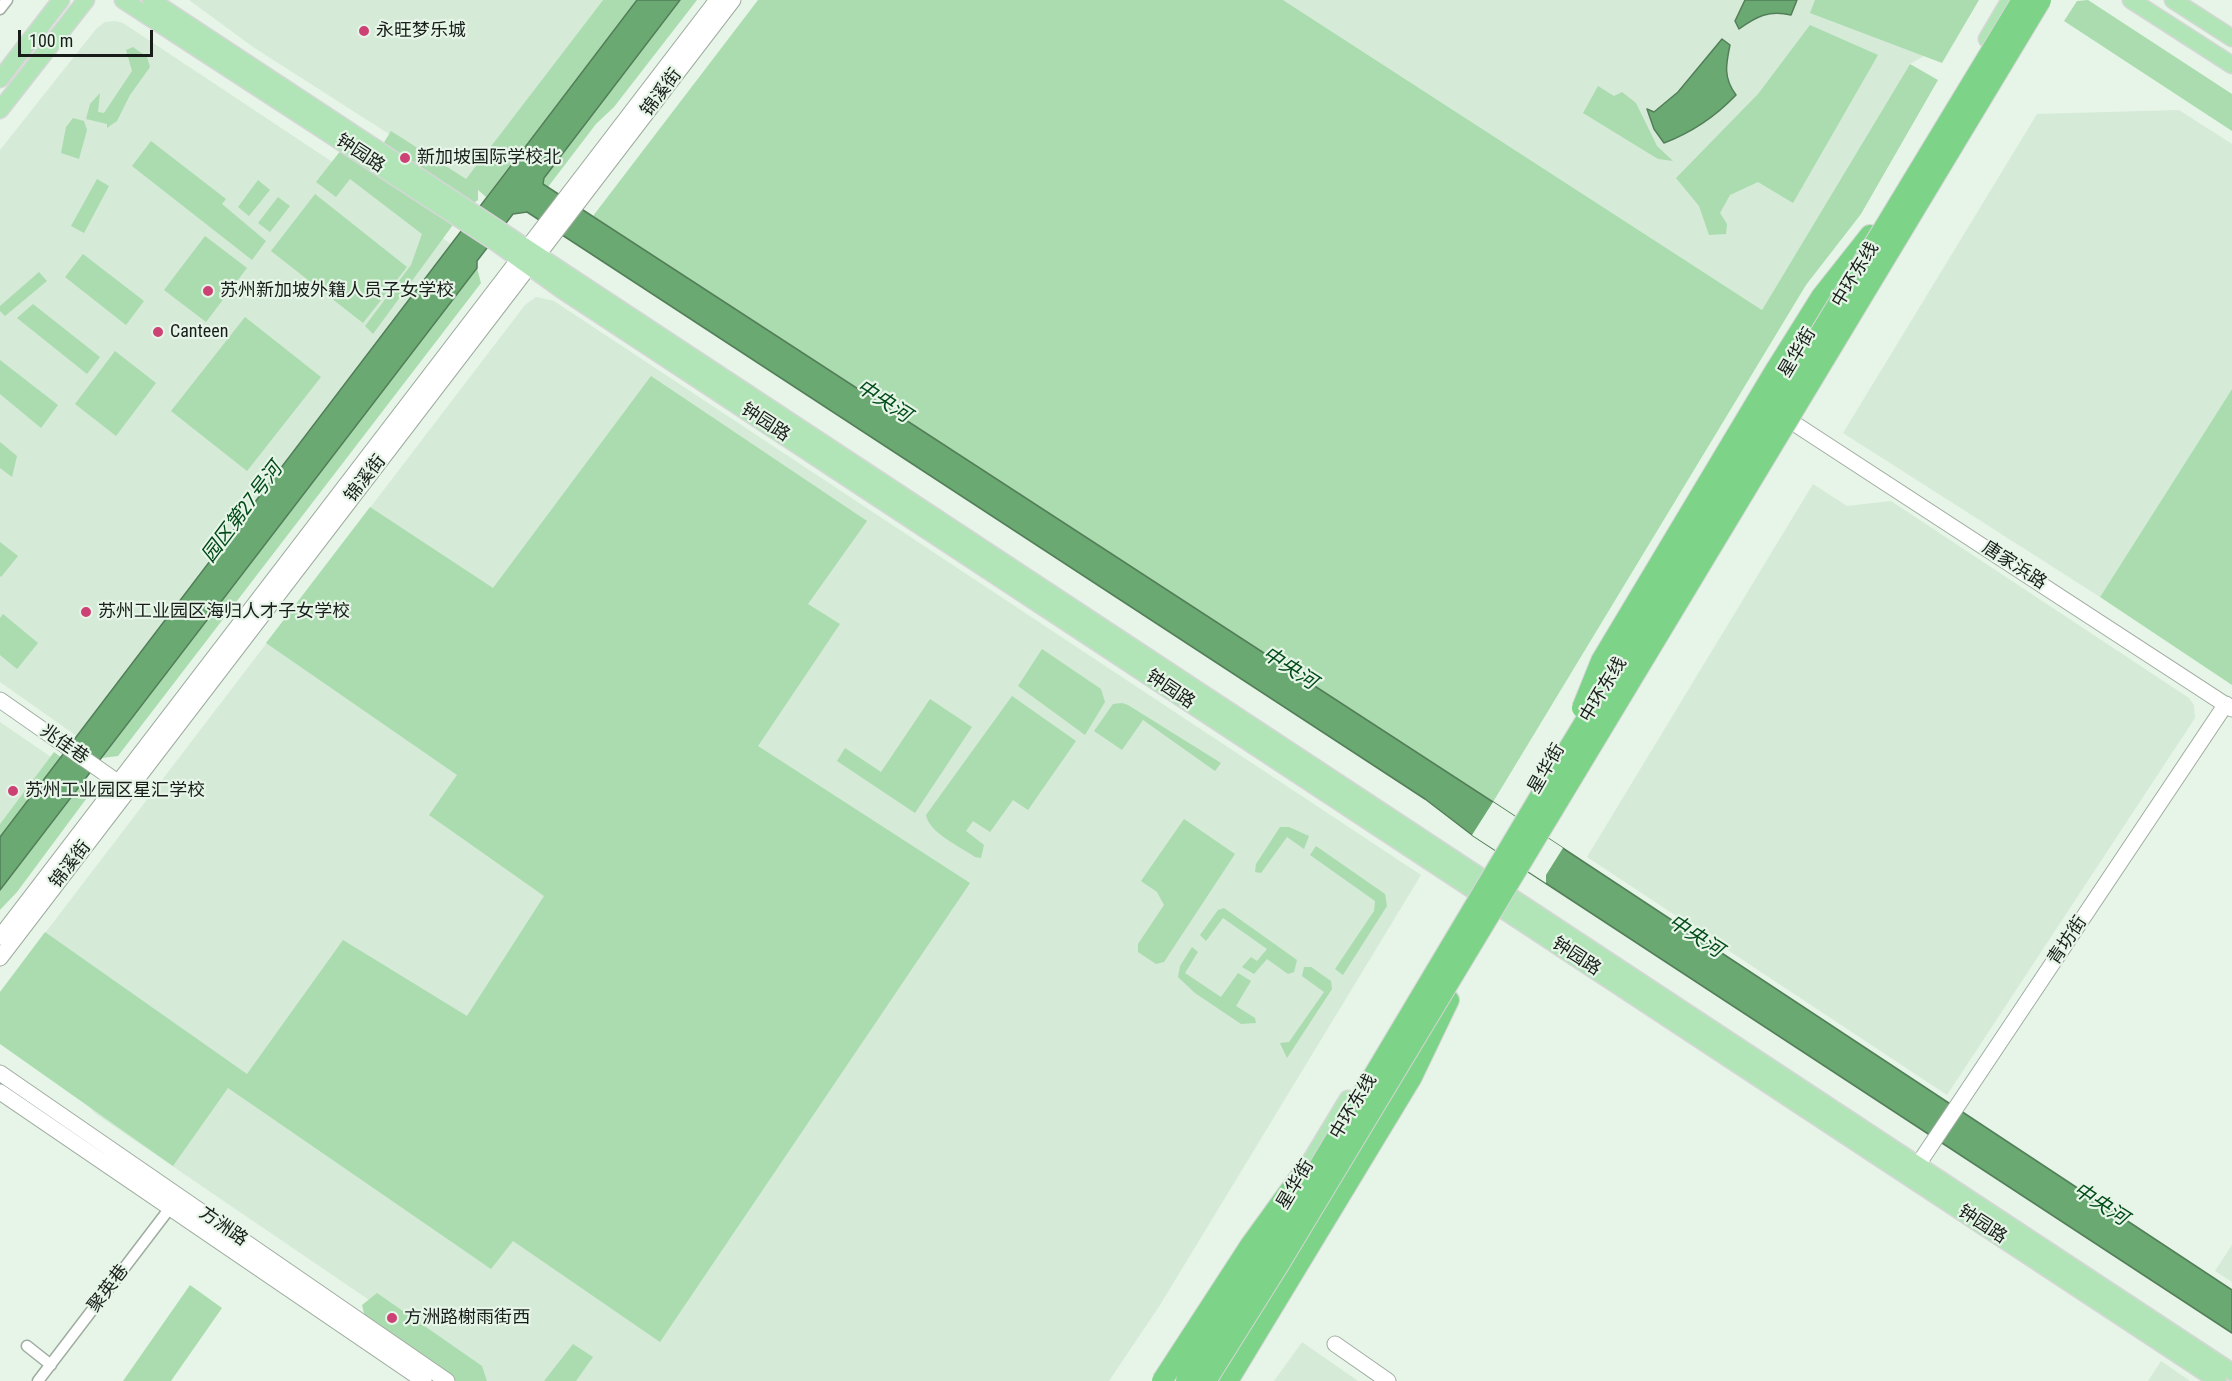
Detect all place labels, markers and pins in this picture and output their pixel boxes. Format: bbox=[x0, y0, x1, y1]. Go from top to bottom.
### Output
place label: 永旺梦乐城 bbox=[376, 20, 466, 42]
marker: 永旺梦乐城 bbox=[357, 24, 371, 38]
place label: 新加坡国际学校北 bbox=[417, 147, 561, 169]
marker: 新加坡国际学校北 bbox=[398, 151, 412, 165]
place label: 苏州新加坡外籍人员子女学校 bbox=[220, 280, 454, 302]
marker: 苏州新加坡外籍人员子女学校 bbox=[201, 284, 215, 298]
place label: Canteen bbox=[170, 321, 228, 343]
marker: Canteen bbox=[151, 325, 165, 339]
place label: 苏州工业园区海归人才子女学校 bbox=[98, 601, 350, 623]
marker: 苏州工业园区海归人才子女学校 bbox=[79, 605, 93, 619]
place label: 苏州工业园区星汇学校 bbox=[25, 780, 205, 802]
marker: 苏州工业园区星汇学校 bbox=[6, 784, 20, 798]
place label: 方洲路榭雨街西 bbox=[404, 1307, 530, 1329]
marker: 方洲路榭雨街西 bbox=[385, 1311, 399, 1325]

